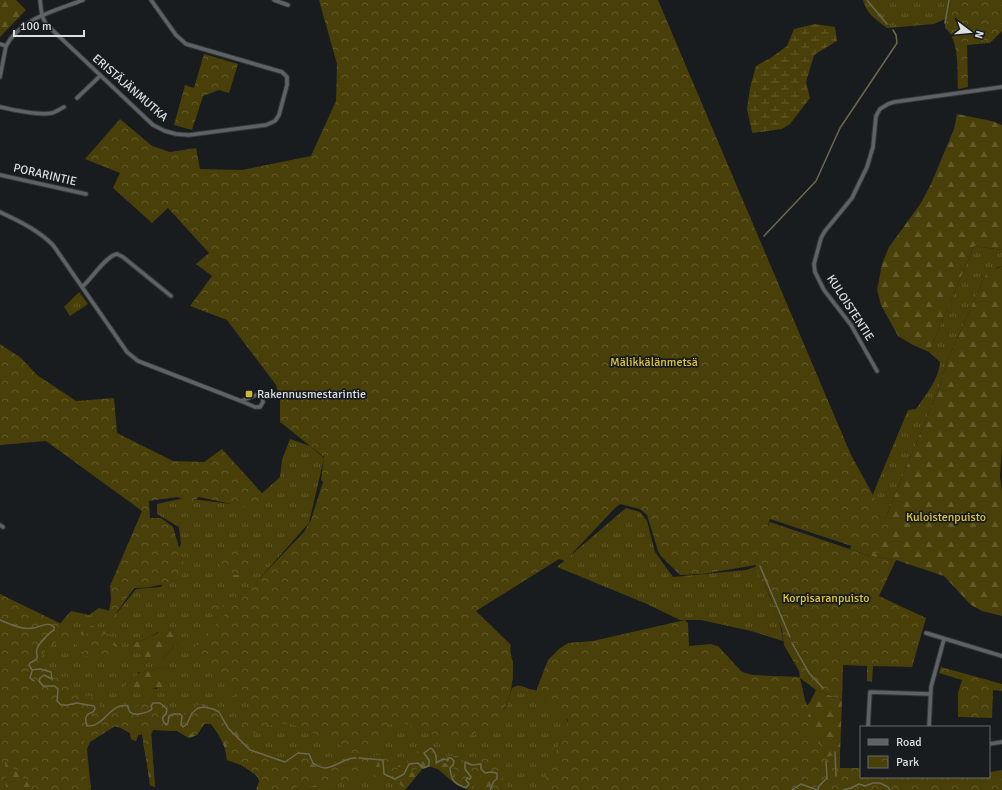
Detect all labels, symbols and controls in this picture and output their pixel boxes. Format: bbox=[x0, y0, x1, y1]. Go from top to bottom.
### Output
scale bar bbox=[14, 12, 84, 38]
north arrow bbox=[950, 12, 990, 52]
text: 100 m bbox=[20, 19, 52, 34]
text: N bbox=[972, 29, 986, 40]
street label: ERISTÄJÄNMUTKA bbox=[89, 51, 171, 125]
street label: PORARINTIE bbox=[12, 160, 78, 190]
street label: KULOISTENTIE bbox=[823, 272, 877, 344]
park label: Mälikkälänmetsä bbox=[610, 355, 698, 370]
place label: Rakennusmestarintie bbox=[257, 387, 366, 402]
marker: Rakennusmestarintie bbox=[244, 389, 254, 399]
park label: Kuloistenpuisto bbox=[906, 510, 986, 525]
park label: Korpisaranpuisto bbox=[782, 591, 870, 606]
legend bbox=[860, 726, 990, 778]
text: Road bbox=[896, 735, 922, 750]
text: Park bbox=[896, 755, 919, 770]

